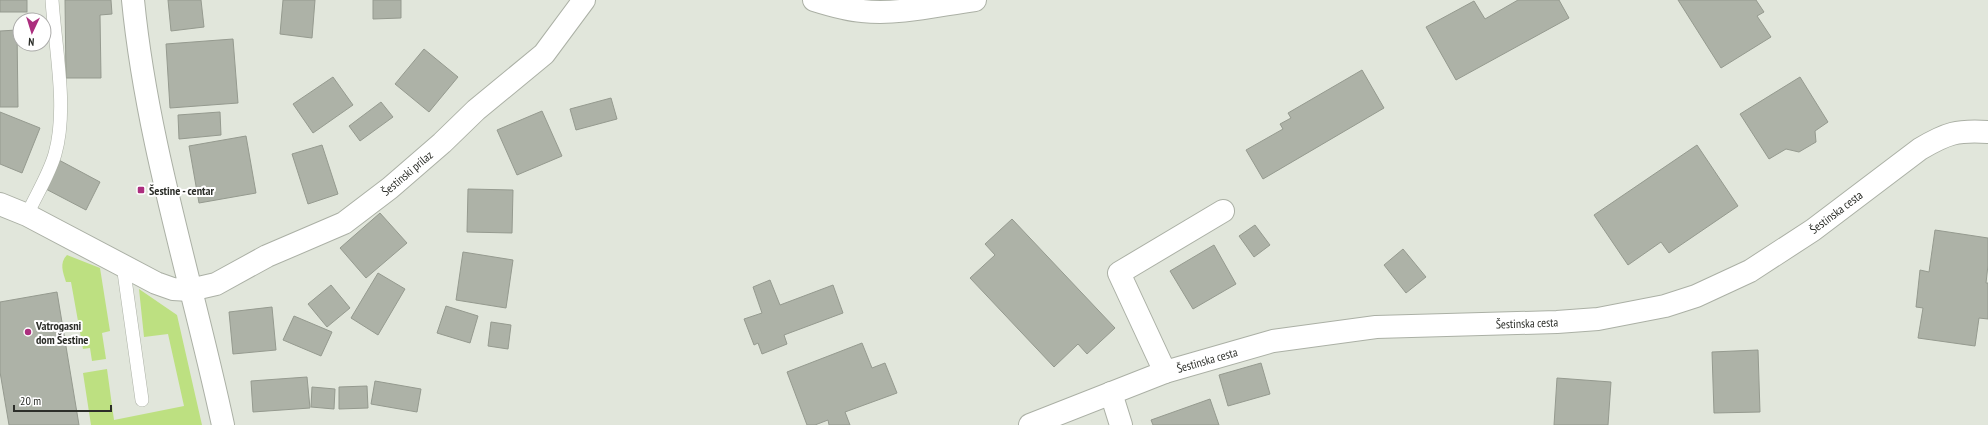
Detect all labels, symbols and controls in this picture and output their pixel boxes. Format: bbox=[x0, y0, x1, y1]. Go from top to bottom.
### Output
north arrow bbox=[12, 12, 52, 52]
text: N bbox=[28, 35, 35, 49]
street label: Šestinski prilaz bbox=[378, 147, 436, 199]
place label: Šestine - centar bbox=[149, 183, 215, 198]
marker: Šestine - centar bbox=[136, 185, 146, 195]
street label: Šestinska cesta bbox=[1807, 187, 1866, 237]
street label: Šestinska cesta bbox=[1495, 314, 1559, 332]
place label: Vatrogasni dom Šestine bbox=[35, 318, 88, 347]
marker: Vatrogasni dom Šestine bbox=[23, 327, 33, 337]
street label: Šestinska cesta bbox=[1175, 344, 1239, 376]
scale bar bbox=[14, 387, 111, 413]
text: 20 m bbox=[20, 393, 41, 408]

